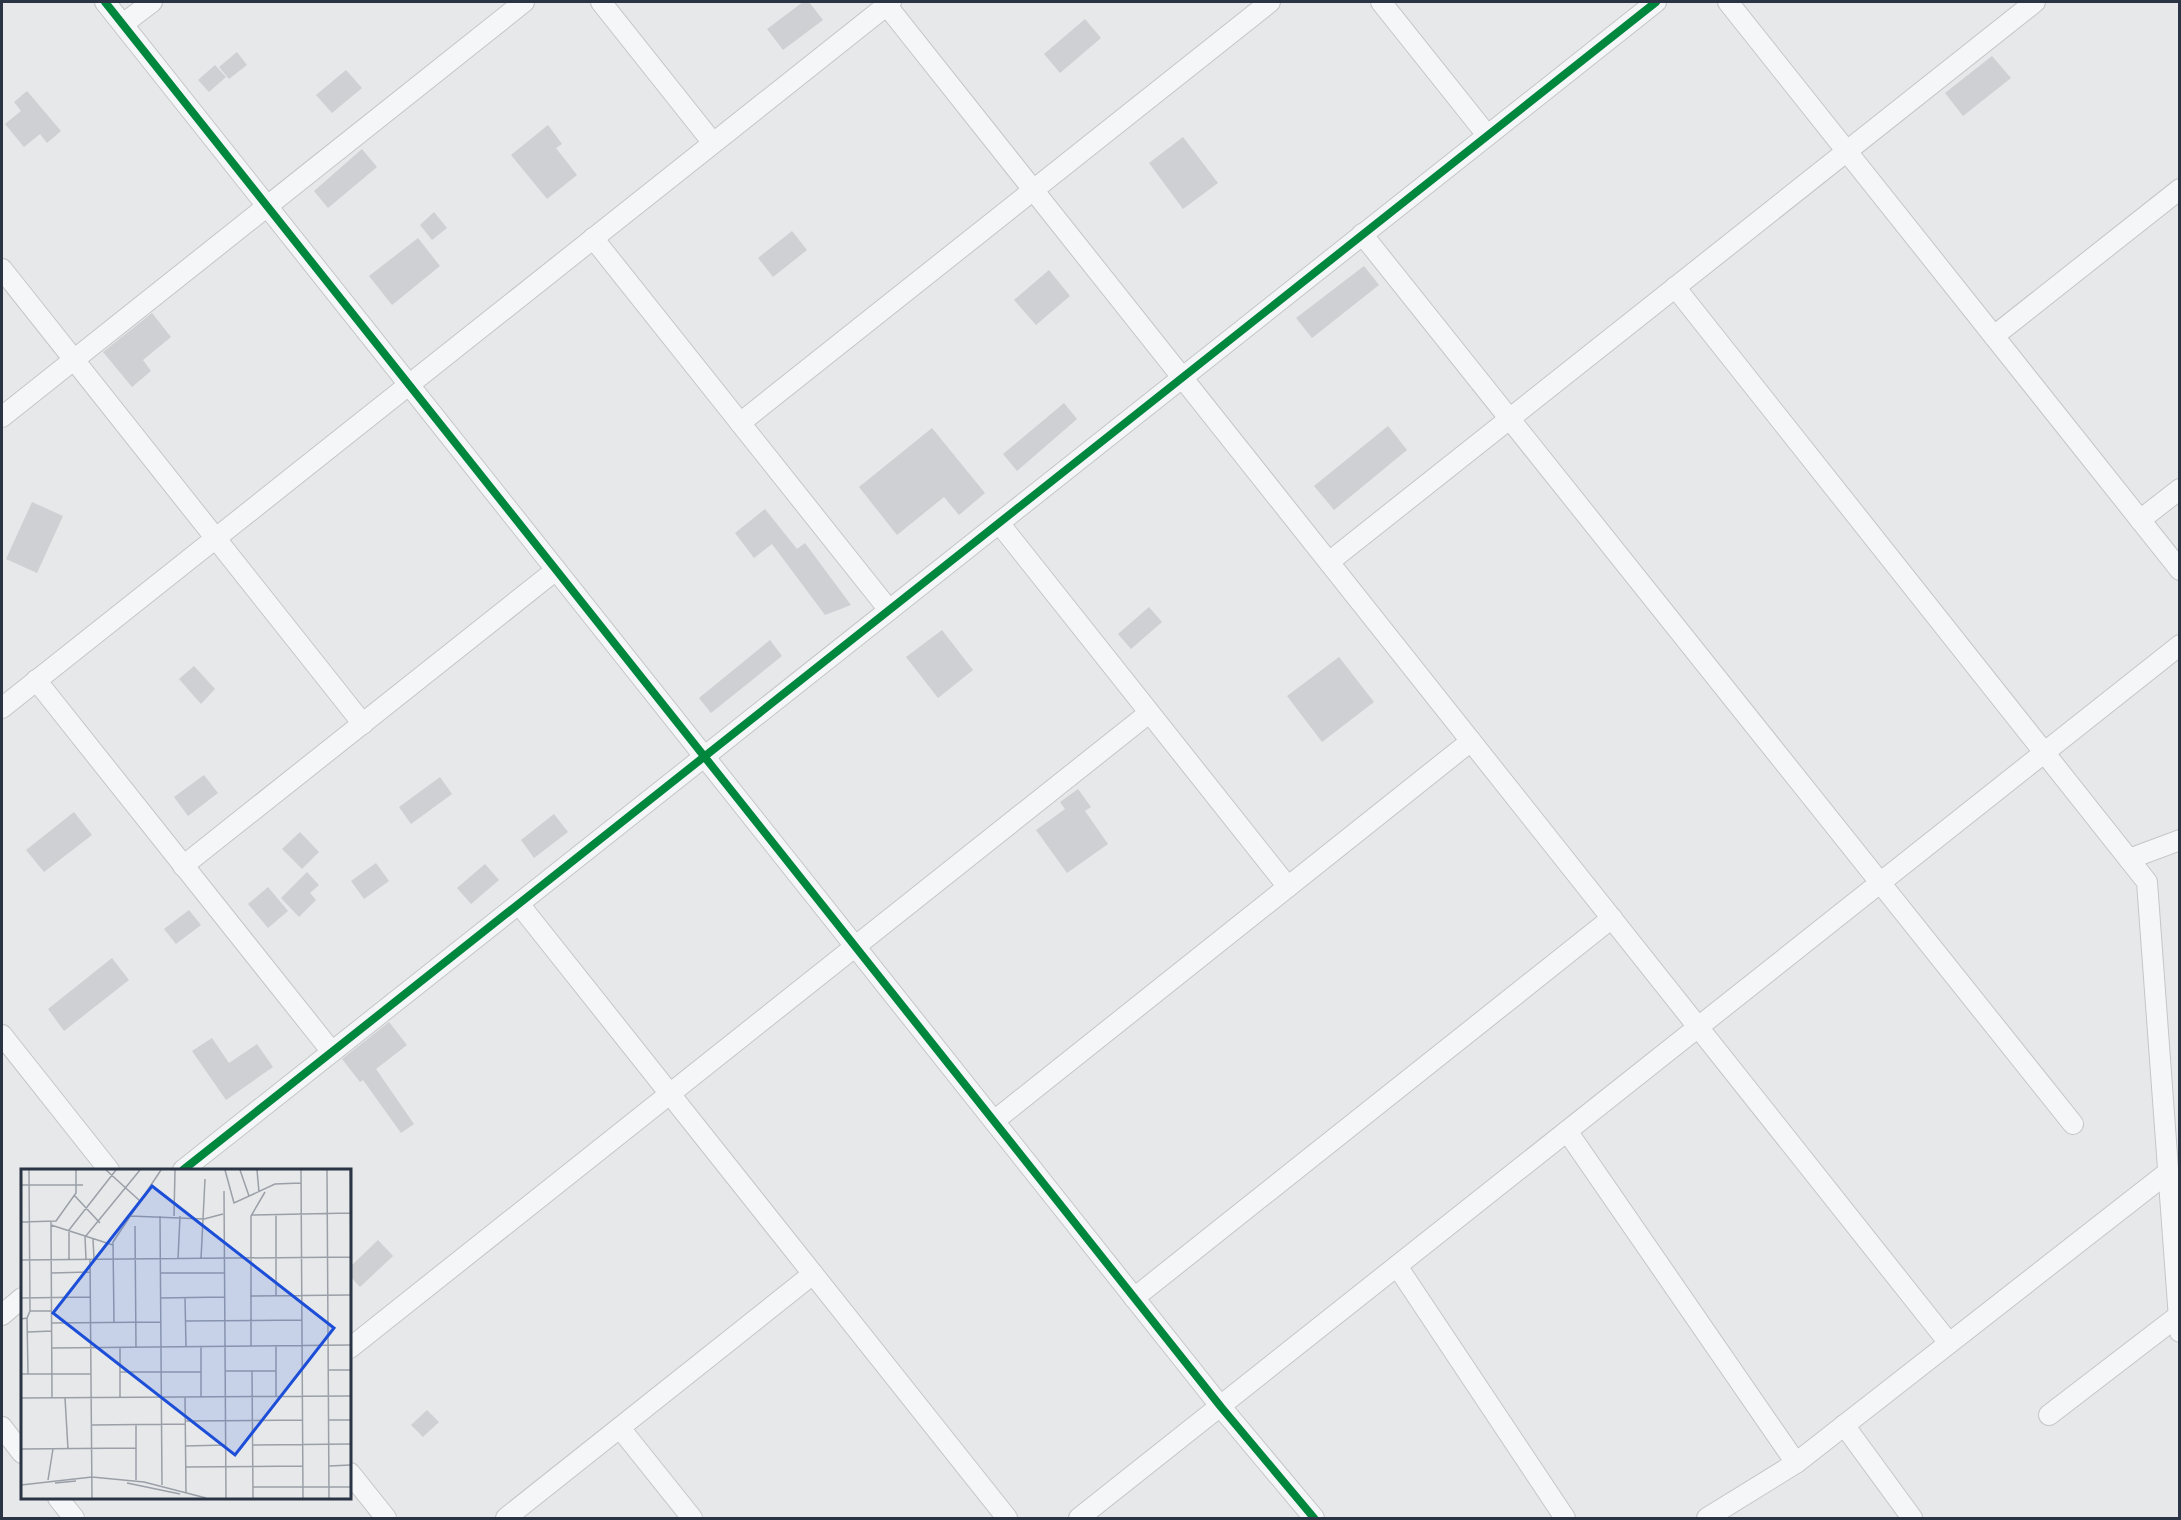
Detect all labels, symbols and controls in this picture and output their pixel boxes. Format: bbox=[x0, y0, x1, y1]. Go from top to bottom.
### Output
inset map bbox=[21, 1169, 351, 1499]

